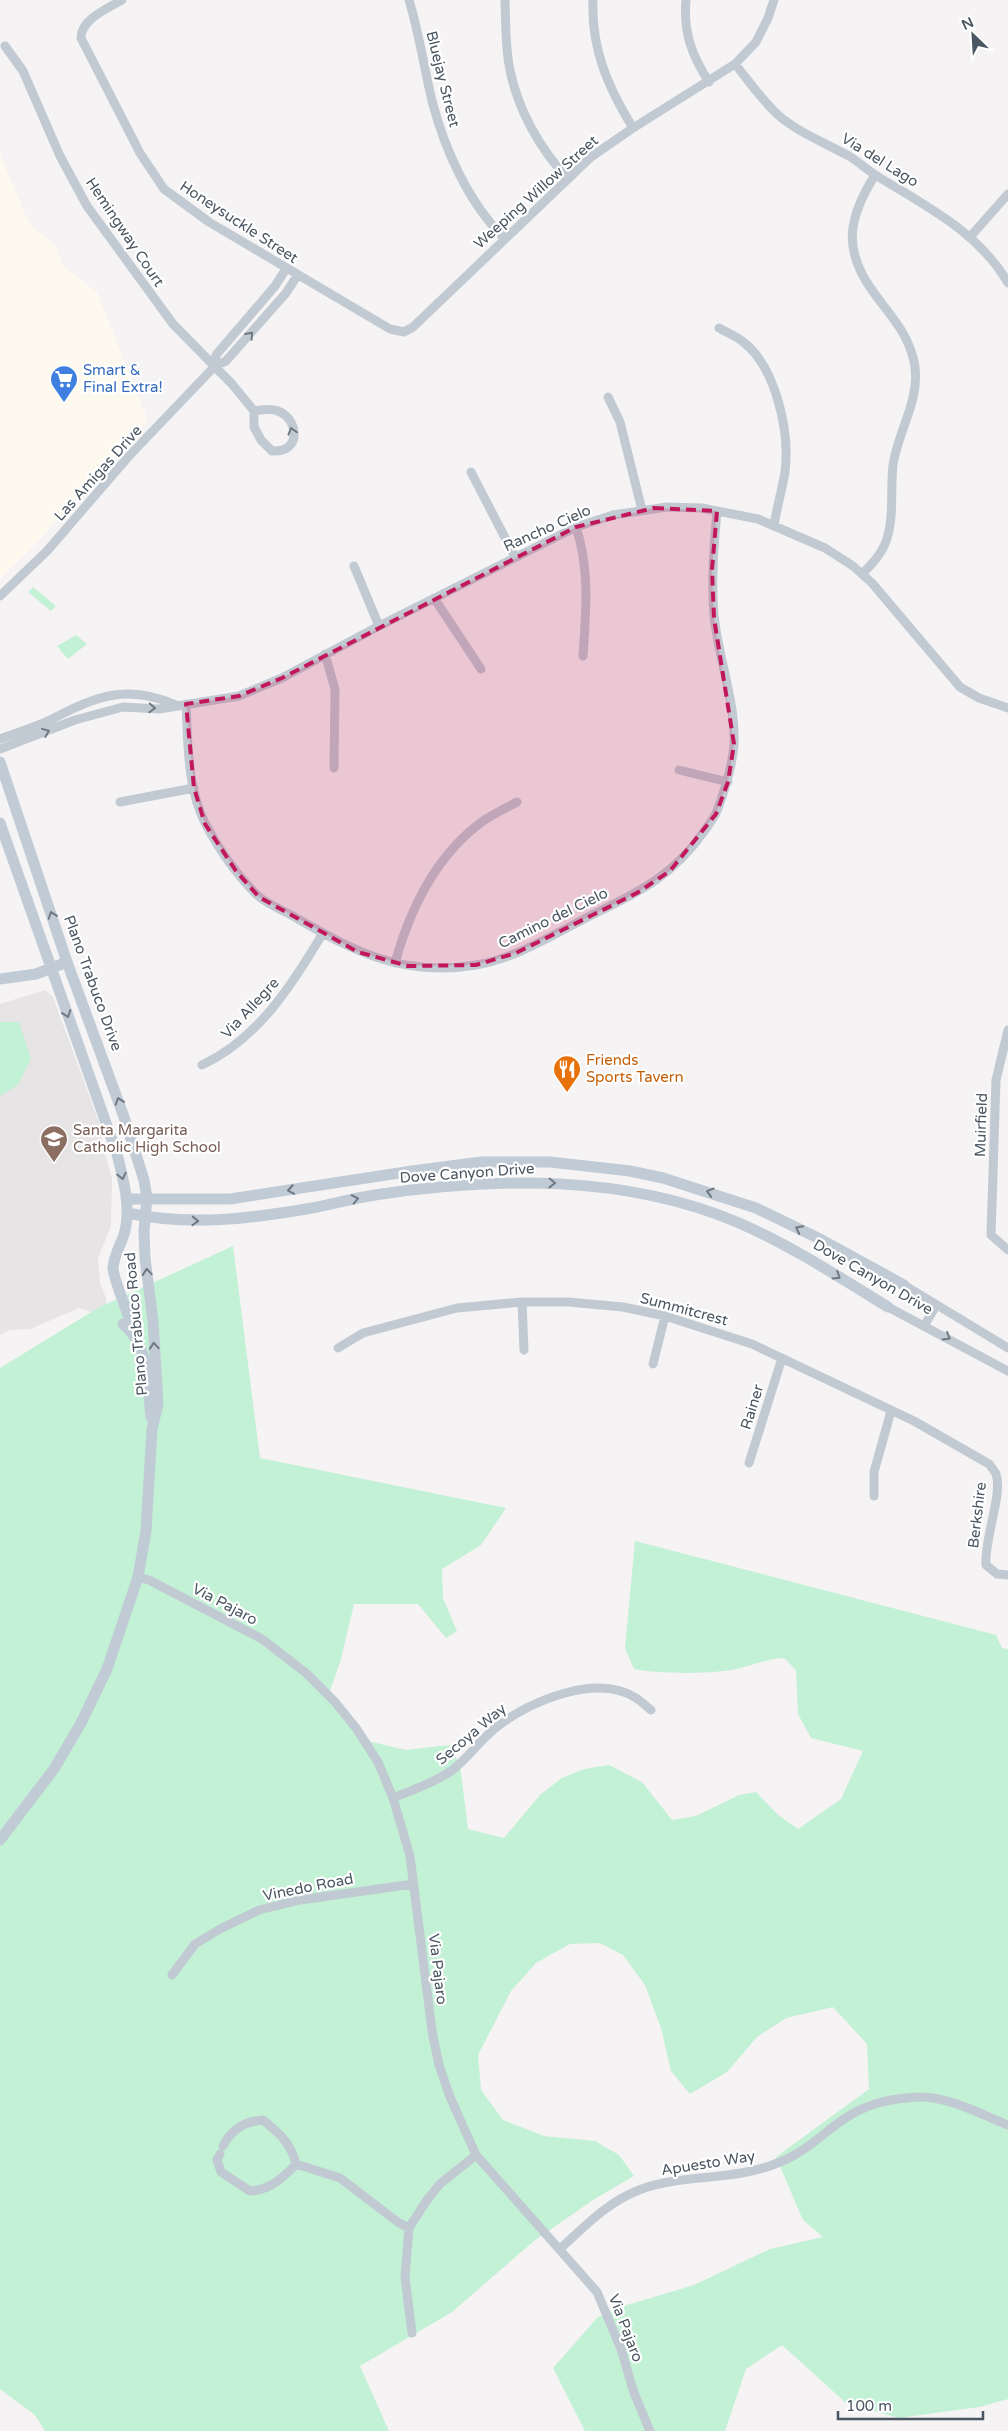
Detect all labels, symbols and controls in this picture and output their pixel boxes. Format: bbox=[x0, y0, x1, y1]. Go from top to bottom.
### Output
north arrow bbox=[948, 10, 998, 60]
text: N bbox=[959, 14, 976, 34]
street label: Bluejay Street bbox=[422, 29, 464, 129]
street label: Via del Lago bbox=[838, 129, 922, 191]
street label: Weeping Willow Street bbox=[470, 131, 602, 253]
street label: Hemingway Court bbox=[82, 174, 168, 290]
street label: Honeysuckle Street bbox=[177, 177, 302, 267]
one-way arrow bbox=[245, 331, 254, 340]
place label: Smart & Final Extra! bbox=[83, 361, 163, 396]
supermarket icon: Smart & Final Extra! bbox=[49, 364, 79, 403]
street label: Las Amigas Drive bbox=[50, 421, 146, 525]
one-way arrow bbox=[288, 427, 298, 436]
street label: Rancho Cielo bbox=[500, 501, 594, 555]
one-way arrow bbox=[148, 703, 156, 714]
one-way arrow bbox=[41, 727, 50, 738]
street label: Camino del Cielo bbox=[495, 884, 611, 952]
one-way arrow bbox=[48, 912, 58, 920]
street label: Plano Trabuco Drive bbox=[60, 913, 126, 1053]
street label: Via Allegre bbox=[217, 974, 283, 1042]
one-way arrow bbox=[61, 1009, 71, 1018]
place label: Friends Sports Tavern bbox=[586, 1051, 684, 1086]
restaurant icon: Friends Sports Tavern bbox=[552, 1054, 582, 1093]
street label: Muirfield bbox=[971, 1093, 991, 1157]
one-way arrow bbox=[114, 1097, 124, 1105]
place label: Santa Margarita Catholic High School bbox=[73, 1121, 221, 1156]
school or university icon: Santa Margarita Catholic High School bbox=[39, 1124, 69, 1163]
street label: Dove Canyon Drive bbox=[399, 1159, 535, 1187]
one-way arrow bbox=[116, 1172, 127, 1181]
one-way arrow bbox=[548, 1178, 556, 1188]
one-way arrow bbox=[286, 1185, 295, 1195]
one-way arrow bbox=[707, 1188, 715, 1198]
one-way arrow bbox=[351, 1194, 360, 1204]
one-way arrow bbox=[191, 1216, 199, 1227]
one-way arrow bbox=[796, 1225, 805, 1235]
street label: Dove Canyon Drive bbox=[810, 1235, 936, 1319]
street label: Plano Trabuco Road bbox=[121, 1251, 151, 1397]
one-way arrow bbox=[141, 1268, 152, 1276]
one-way arrow bbox=[832, 1270, 841, 1280]
street label: Summitcrest bbox=[638, 1289, 730, 1329]
one-way arrow bbox=[941, 1331, 950, 1341]
one-way arrow bbox=[149, 1342, 160, 1350]
street label: Rainer bbox=[737, 1382, 767, 1432]
street label: Berkshire bbox=[964, 1481, 990, 1549]
street label: Via Pajaro bbox=[189, 1579, 261, 1629]
street label: Secoya Way bbox=[432, 1700, 510, 1768]
street label: Vinedo Road bbox=[261, 1869, 355, 1905]
street label: Via Pajaro bbox=[425, 1933, 451, 2005]
street label: Apuesto Way bbox=[660, 2147, 756, 2179]
street label: Via Pajaro bbox=[605, 2291, 647, 2365]
scale bar bbox=[838, 2388, 983, 2420]
text: 100 m bbox=[846, 2397, 892, 2415]

